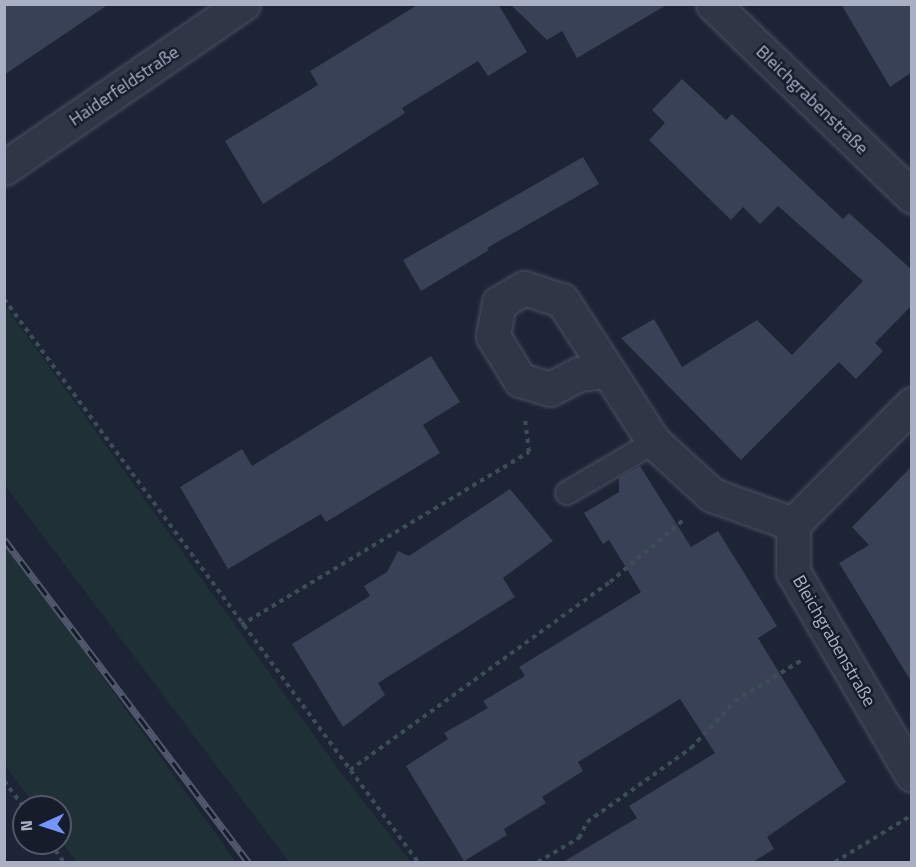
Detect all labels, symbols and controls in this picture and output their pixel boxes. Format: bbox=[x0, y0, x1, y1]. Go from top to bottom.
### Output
street label: Haiderfeldstraße bbox=[65, 41, 183, 131]
street label: Bleichgrabenstraße bbox=[751, 41, 873, 159]
street label: Bleichgrabenstraße bbox=[788, 572, 880, 710]
north arrow bbox=[12, 795, 72, 855]
text: N bbox=[14, 820, 38, 832]

